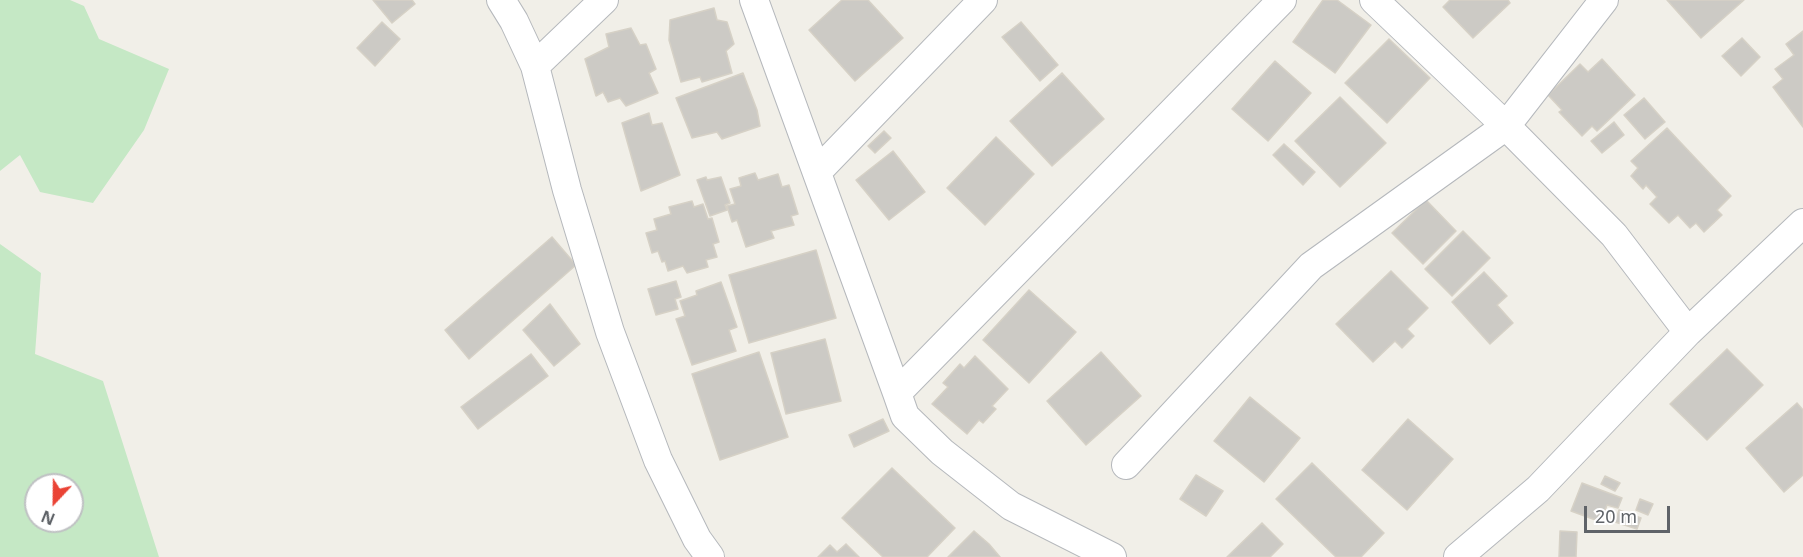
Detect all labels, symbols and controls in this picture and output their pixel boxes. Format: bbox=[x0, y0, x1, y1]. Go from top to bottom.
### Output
north arrow bbox=[24, 473, 84, 533]
scale bar bbox=[1587, 494, 1672, 532]
text: 20 m bbox=[1595, 504, 1637, 528]
text: N bbox=[38, 505, 58, 530]

